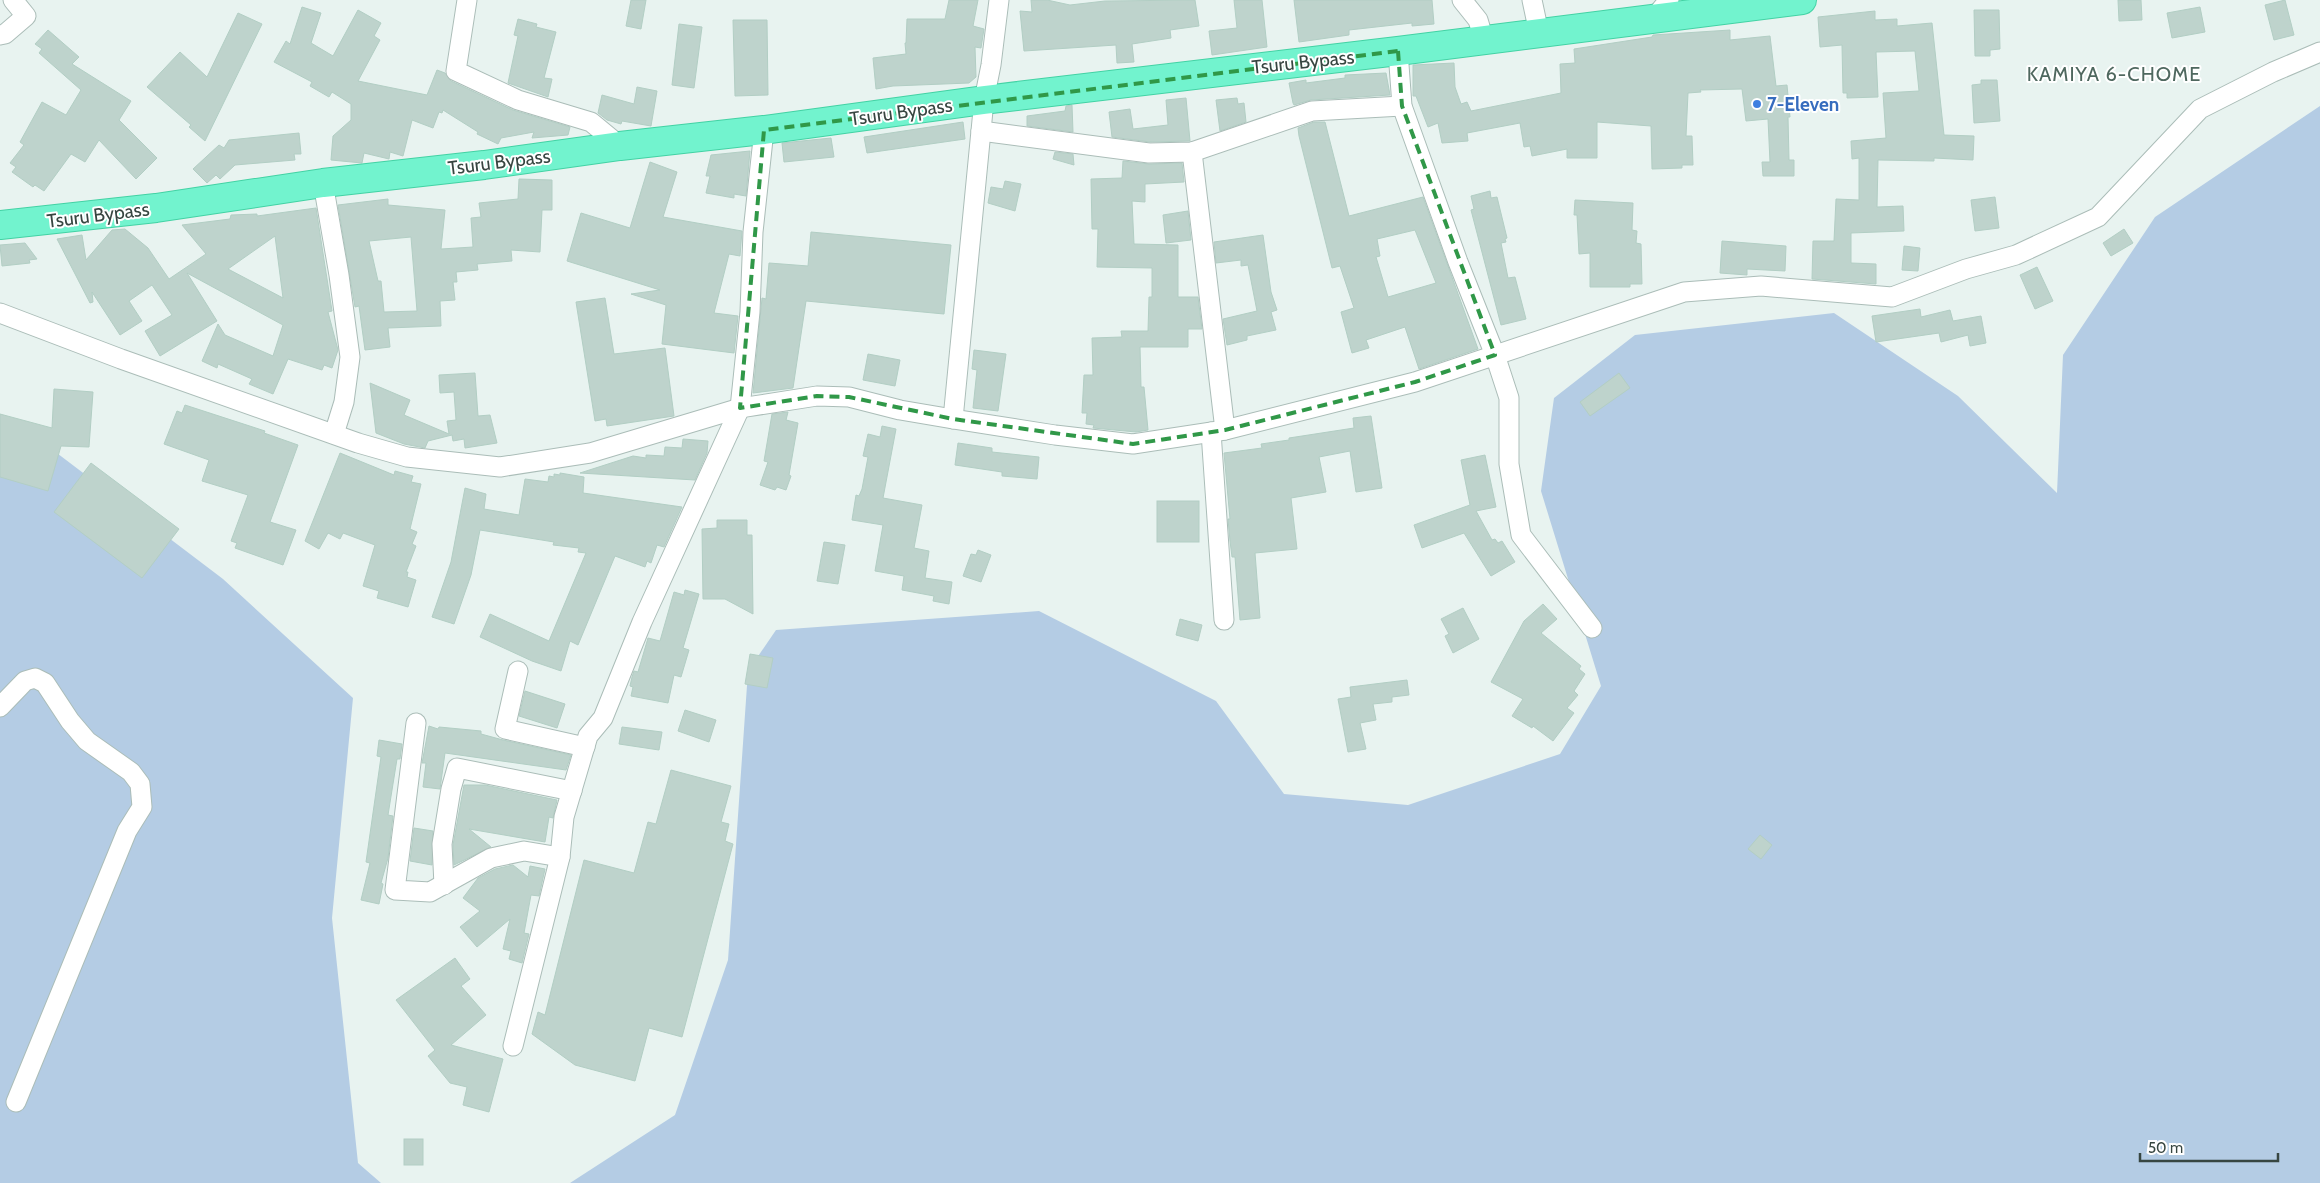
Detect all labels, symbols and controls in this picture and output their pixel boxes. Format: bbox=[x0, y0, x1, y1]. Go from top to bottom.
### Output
street label: Tsuru Bypass bbox=[1251, 45, 1356, 79]
district label: KAMIYA 6-CHOME bbox=[2027, 62, 2201, 86]
street label: Tsuru Bypass bbox=[848, 93, 954, 131]
place label: 7-Eleven bbox=[1767, 93, 1839, 116]
marker: 7-Eleven bbox=[1751, 98, 1763, 110]
street label: Tsuru Bypass bbox=[446, 144, 552, 180]
street label: Tsuru Bypass bbox=[45, 197, 151, 233]
scale bar bbox=[2140, 1130, 2278, 1162]
text: 50 m bbox=[2148, 1139, 2183, 1157]

